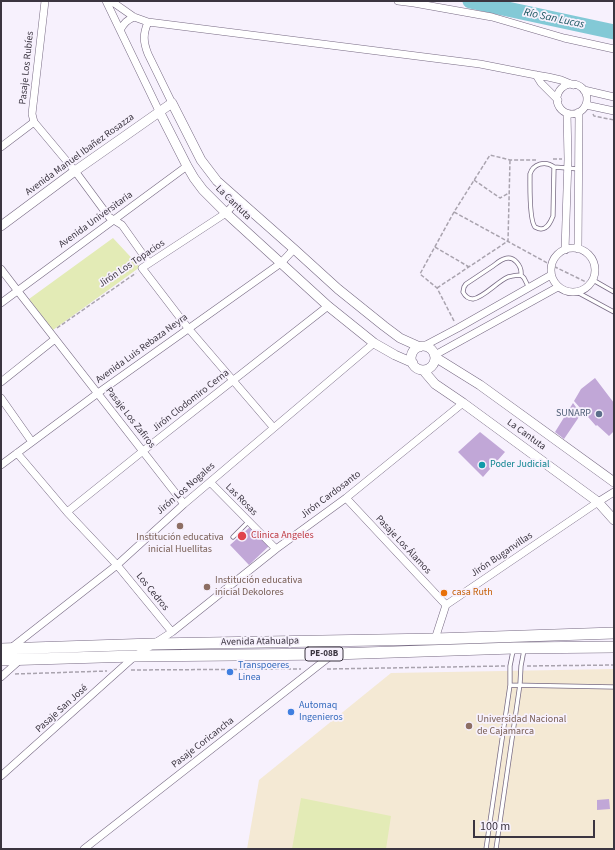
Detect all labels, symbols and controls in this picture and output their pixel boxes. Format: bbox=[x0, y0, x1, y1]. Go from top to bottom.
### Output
water label: Río San Lucas bbox=[522, 6, 586, 32]
street label: Pasaje Los Rubíes bbox=[17, 31, 37, 105]
street label: Avenida Manuel Ibañez Rosazza bbox=[23, 112, 137, 198]
street label: La Cantuta bbox=[213, 183, 253, 223]
street label: Avenida Universitaria bbox=[57, 189, 135, 251]
street label: Jirón Los Topacios bbox=[97, 237, 167, 291]
street label: Avenida Luis Rebaza Neyra bbox=[94, 312, 190, 386]
street label: Jirón Clodomiro Cerna bbox=[150, 367, 232, 435]
street label: Pasaje Los Zafiros bbox=[103, 385, 157, 451]
place label: SUNARP bbox=[556, 408, 591, 420]
marker: SUNARP bbox=[594, 409, 604, 419]
street label: La Cantuta bbox=[504, 417, 548, 453]
place label: Poder Judicial bbox=[490, 459, 550, 471]
street label: Jirón Los Nogales bbox=[154, 460, 218, 518]
marker: Poder Judicial bbox=[477, 460, 487, 470]
street label: Jirón Cardosanto bbox=[299, 469, 363, 521]
street label: Las Rosas bbox=[222, 481, 260, 519]
street label: Pasaje Los Álamos bbox=[373, 513, 433, 577]
marker: Institución educativa inicial Huellitas bbox=[175, 521, 185, 531]
marker: Clinica Angeles bbox=[236, 530, 248, 542]
place label: Clinica Angeles bbox=[251, 530, 314, 542]
street label: Jirón Buganvillas bbox=[469, 530, 535, 580]
place label: Institución educativa inicial Huellitas bbox=[136, 532, 224, 556]
street label: Los Cedros bbox=[133, 571, 171, 613]
place label: Institución educativa inicial Dekolores bbox=[215, 575, 302, 598]
marker: Institución educativa inicial Dekolores bbox=[202, 582, 212, 592]
place label: casa Ruth bbox=[452, 587, 493, 599]
marker: casa Ruth bbox=[439, 588, 449, 598]
street label: Avenida Atahualpa bbox=[221, 635, 299, 649]
road number: PE-08B bbox=[305, 647, 343, 661]
place label: Transpoeres Linea bbox=[238, 660, 289, 684]
marker: Transpoeres Linea bbox=[225, 667, 235, 677]
street label: Pasaje San José bbox=[33, 682, 91, 736]
place label: Automaq Ingenieros bbox=[299, 700, 343, 724]
marker: Automaq Ingenieros bbox=[286, 707, 296, 717]
place label: Universidad Nacional de Cajamarca bbox=[477, 714, 566, 738]
street label: Pasaje Coricancha bbox=[169, 715, 237, 771]
marker: Universidad Nacional de Cajamarca bbox=[464, 721, 474, 731]
scale bar bbox=[475, 812, 597, 838]
text: 100 m bbox=[480, 818, 510, 835]

